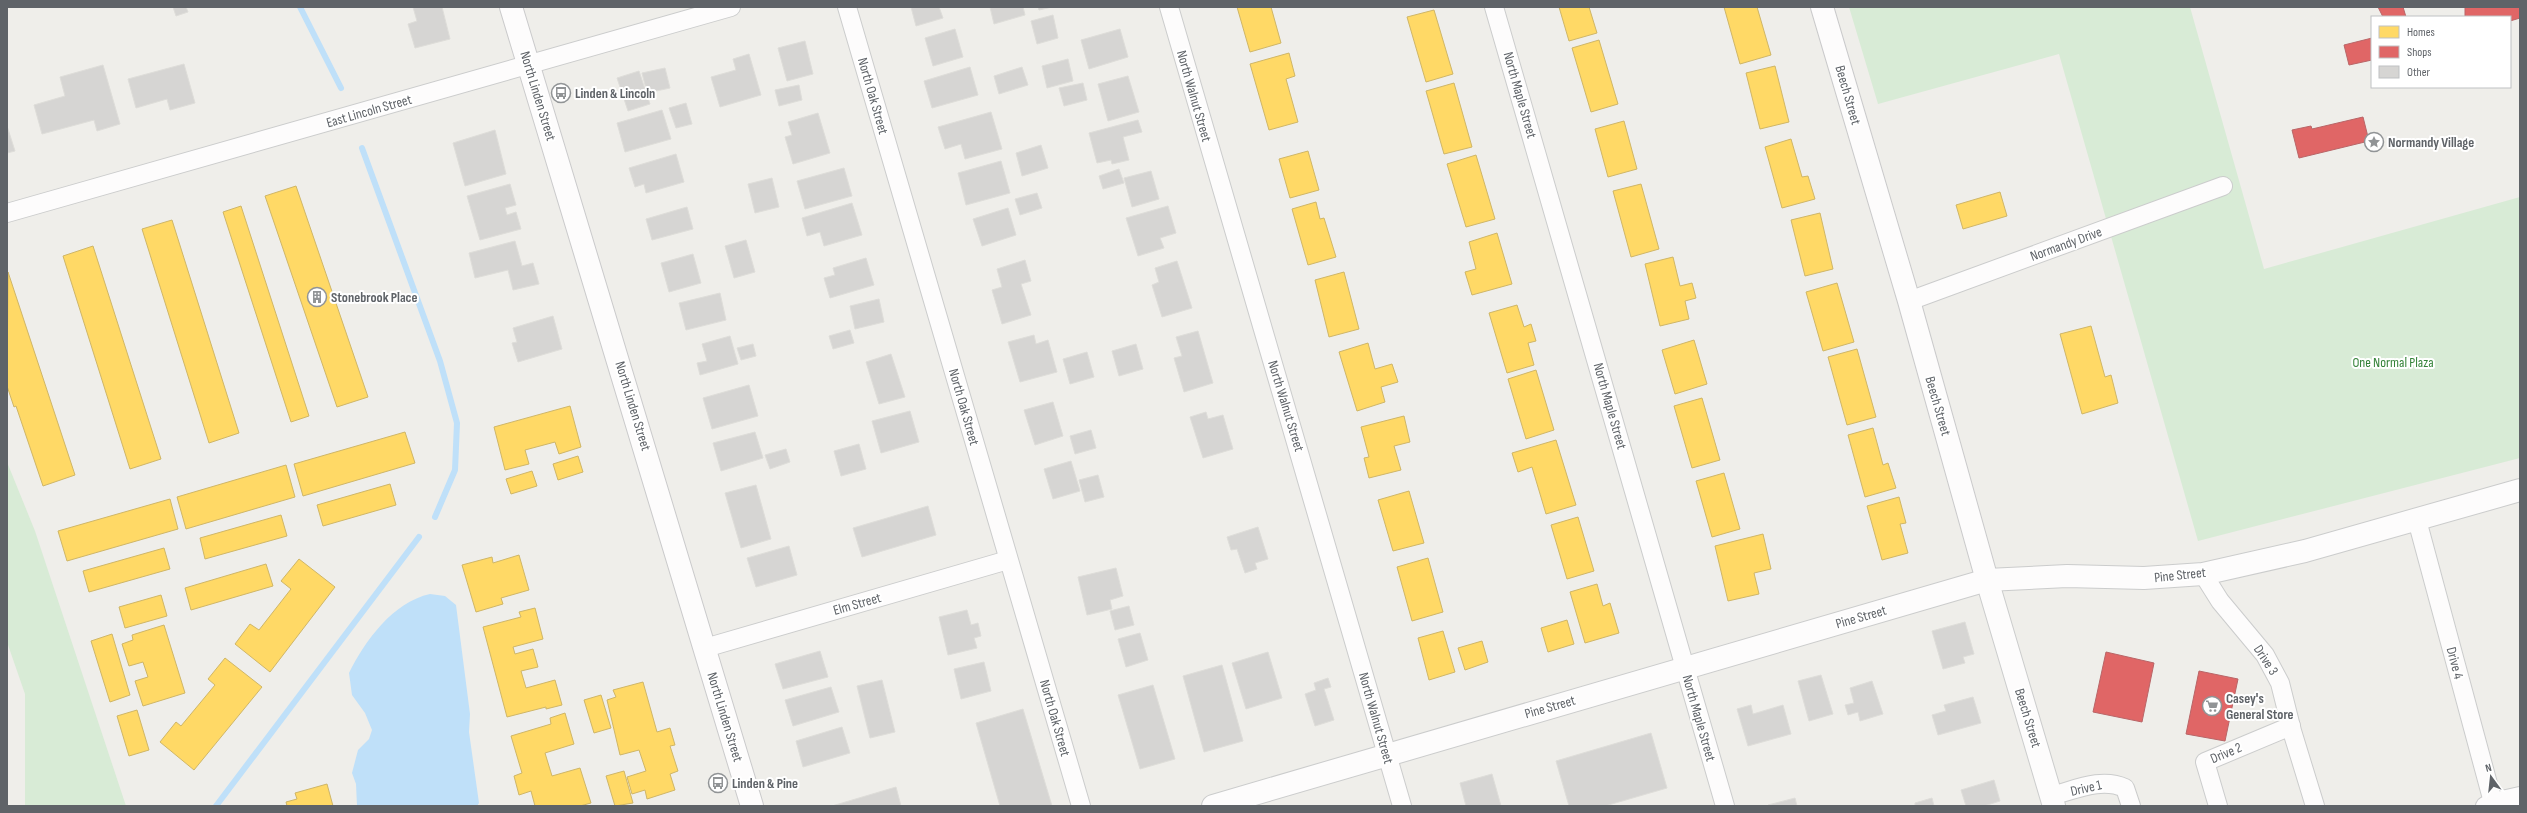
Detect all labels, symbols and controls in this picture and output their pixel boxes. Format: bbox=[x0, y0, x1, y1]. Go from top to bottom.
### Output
legend bbox=[2371, 16, 2511, 88]
text: Homes bbox=[2407, 25, 2435, 40]
text: Shops bbox=[2407, 45, 2432, 60]
street label: North Walnut Street bbox=[1173, 48, 1215, 144]
street label: North Linden Street bbox=[516, 49, 560, 143]
street label: North Maple Street bbox=[1500, 50, 1540, 140]
street label: North Oak Street bbox=[854, 56, 892, 136]
street label: Beech Street bbox=[1831, 63, 1865, 127]
text: Other bbox=[2407, 65, 2431, 80]
bus stop icon: Linden & Lincoln bbox=[550, 82, 572, 104]
place label: Linden & Lincoln bbox=[575, 85, 655, 102]
street label: East Lincoln Street bbox=[324, 91, 414, 131]
place icon: Normandy Village bbox=[2363, 131, 2385, 153]
place label: Normandy Village bbox=[2388, 134, 2474, 151]
street label: Normandy Drive bbox=[2028, 223, 2104, 265]
building icon: Stonebrook Place bbox=[306, 286, 328, 308]
place label: Stonebrook Place bbox=[331, 289, 417, 306]
park label: One Normal Plaza bbox=[2352, 354, 2434, 371]
street label: North Walnut Street bbox=[1264, 358, 1308, 454]
street label: North Linden Street bbox=[611, 359, 655, 453]
street label: North Maple Street bbox=[1590, 361, 1630, 451]
street label: North Oak Street bbox=[945, 367, 983, 447]
street label: Beech Street bbox=[1921, 374, 1955, 438]
street label: Pine Street bbox=[2153, 564, 2207, 586]
street label: Elm Street bbox=[831, 589, 883, 619]
street label: Pine Street bbox=[1834, 602, 1888, 632]
street label: Drive 3 bbox=[2250, 642, 2282, 678]
street label: Drive 4 bbox=[2443, 645, 2467, 681]
street label: North Linden Street bbox=[703, 670, 747, 764]
street label: North Walnut Street bbox=[1355, 670, 1397, 766]
street label: North Maple Street bbox=[1679, 673, 1719, 763]
street label: North Oak Street bbox=[1036, 678, 1074, 758]
street label: Beech Street bbox=[2011, 686, 2045, 750]
place label: Casey's General Store bbox=[2226, 690, 2294, 723]
street label: Pine Street bbox=[1523, 692, 1577, 722]
supermarket icon: Casey's General Store bbox=[2201, 695, 2223, 717]
street label: Drive 2 bbox=[2208, 739, 2244, 767]
north arrow bbox=[2471, 757, 2511, 797]
text: N bbox=[2484, 761, 2493, 775]
bus stop icon: Linden & Pine bbox=[707, 772, 729, 794]
place label: Linden & Pine bbox=[732, 775, 798, 792]
street label: Drive 1 bbox=[2069, 776, 2103, 800]

